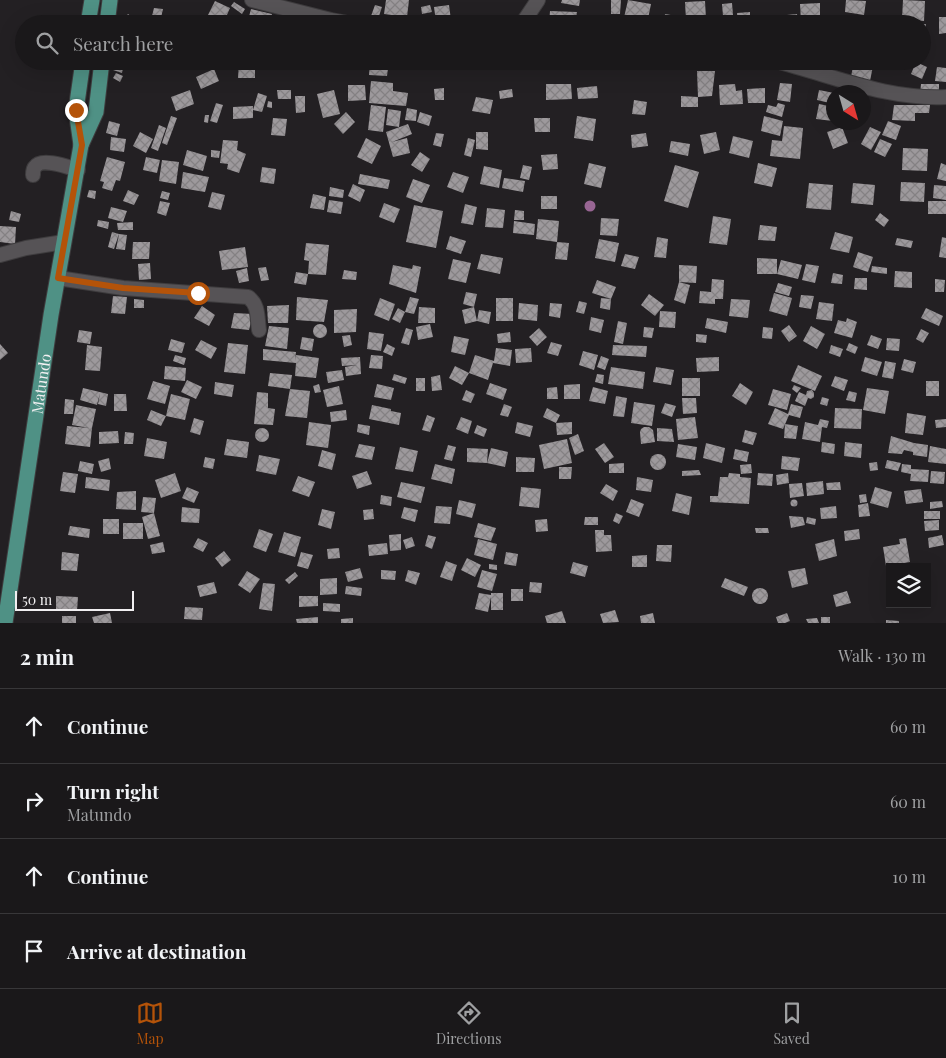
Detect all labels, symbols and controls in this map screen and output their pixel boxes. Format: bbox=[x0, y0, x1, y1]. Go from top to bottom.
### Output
search box bbox=[15, 15, 931, 70]
icon: search bbox=[33, 29, 61, 57]
text: Search here bbox=[73, 30, 173, 56]
north arrow bbox=[826, 85, 871, 130]
route end bbox=[65, 99, 88, 122]
route start bbox=[187, 282, 210, 305]
street label: Matundo bbox=[26, 352, 55, 415]
map controls bbox=[886, 563, 931, 608]
button: layers bbox=[886, 563, 931, 608]
scale bar bbox=[15, 588, 134, 611]
text: 50 m bbox=[22, 590, 52, 609]
text: 2 min bbox=[20, 642, 74, 670]
text: Walk · 130 m bbox=[838, 645, 926, 666]
icon: ahead bbox=[20, 712, 48, 740]
text: Continue bbox=[67, 713, 148, 739]
text: 60 m bbox=[890, 716, 926, 737]
text: Turn right bbox=[67, 778, 159, 804]
icon: right bbox=[20, 787, 48, 815]
text: 60 m bbox=[890, 791, 926, 812]
text: Matundo bbox=[67, 804, 131, 825]
icon: ahead bbox=[20, 862, 48, 890]
text: Continue bbox=[67, 863, 148, 889]
text: 10 m bbox=[892, 866, 926, 887]
icon: arrive bbox=[20, 937, 48, 965]
text: Arrive at destination bbox=[67, 938, 247, 964]
tab: Map bbox=[136, 999, 164, 1048]
tab: Directions bbox=[436, 999, 501, 1048]
tab: Saved bbox=[774, 999, 810, 1048]

